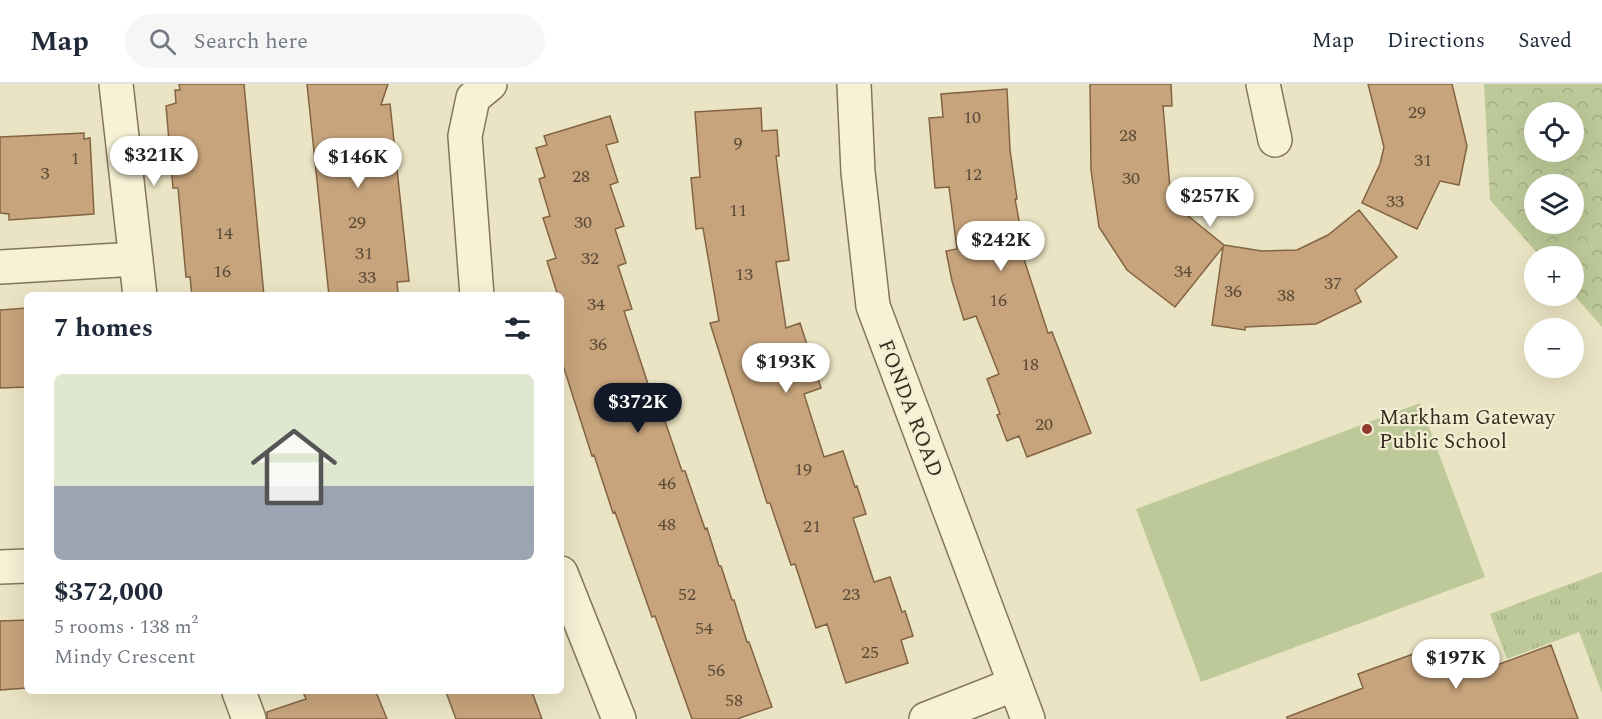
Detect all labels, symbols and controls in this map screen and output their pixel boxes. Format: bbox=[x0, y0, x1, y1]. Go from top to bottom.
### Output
search box bbox=[125, 14, 545, 68]
text: Map bbox=[30, 20, 89, 63]
icon: search bbox=[146, 25, 179, 58]
text: Search here bbox=[194, 25, 308, 58]
text: Map bbox=[1312, 25, 1354, 57]
text: Directions bbox=[1387, 25, 1485, 57]
text: Saved bbox=[1518, 25, 1572, 57]
house number: 29 bbox=[1408, 99, 1426, 126]
map controls bbox=[1524, 102, 1584, 378]
button: locate bbox=[1524, 102, 1584, 162]
house number: 10 bbox=[963, 104, 981, 131]
house number: 28 bbox=[1119, 122, 1137, 149]
house number: 9 bbox=[734, 130, 743, 157]
pin: $321K bbox=[112, 136, 196, 187]
pin: $146K bbox=[316, 138, 400, 189]
text: $321K bbox=[124, 140, 184, 170]
text: $146K bbox=[328, 142, 388, 172]
house number: 1 bbox=[71, 145, 80, 172]
house number: 31 bbox=[1414, 147, 1432, 174]
house number: 3 bbox=[41, 160, 50, 187]
house number: 12 bbox=[964, 161, 982, 188]
house number: 28 bbox=[572, 163, 590, 190]
house number: 30 bbox=[1122, 165, 1140, 192]
button: layers bbox=[1524, 174, 1584, 234]
pin: $257K bbox=[1168, 177, 1252, 228]
text: $257K bbox=[1180, 181, 1240, 211]
house number: 33 bbox=[1386, 188, 1404, 215]
house number: 11 bbox=[729, 197, 747, 224]
house number: 29 bbox=[348, 209, 366, 236]
house number: 30 bbox=[574, 209, 592, 236]
house number: 14 bbox=[215, 220, 233, 247]
pin: $242K bbox=[959, 221, 1043, 272]
text: $242K bbox=[971, 225, 1031, 255]
house number: 31 bbox=[355, 240, 373, 267]
house number: 32 bbox=[581, 245, 599, 272]
button: + bbox=[1524, 246, 1584, 306]
house number: 16 bbox=[213, 258, 231, 285]
house number: 34 bbox=[1174, 258, 1192, 285]
house number: 13 bbox=[735, 261, 753, 288]
house number: 33 bbox=[358, 264, 376, 291]
house number: 37 bbox=[1324, 270, 1342, 297]
house number: 36 bbox=[1224, 278, 1242, 305]
house number: 38 bbox=[1277, 282, 1295, 309]
house number: 16 bbox=[989, 287, 1007, 314]
house number: 34 bbox=[587, 291, 605, 318]
text: 7 homes bbox=[54, 308, 153, 348]
icon: filters bbox=[501, 312, 534, 345]
button: − bbox=[1524, 318, 1584, 378]
house number: 36 bbox=[589, 331, 607, 358]
street label: FONDA ROAD bbox=[869, 335, 951, 482]
pin: $193K bbox=[744, 343, 828, 394]
text: $193K bbox=[756, 347, 816, 377]
house number: 18 bbox=[1021, 351, 1039, 378]
pin: $372K bbox=[596, 383, 680, 434]
text: $372K bbox=[608, 387, 668, 417]
place label: Markham Gateway Public School bbox=[1379, 402, 1556, 458]
house number: 20 bbox=[1035, 411, 1053, 438]
icon: home bbox=[240, 413, 348, 521]
marker: Markham Gateway Public School bbox=[1360, 422, 1374, 436]
house number: 19 bbox=[794, 456, 812, 483]
house number: 46 bbox=[658, 470, 676, 497]
house number: 48 bbox=[658, 511, 676, 538]
house number: 21 bbox=[803, 513, 821, 540]
text: $372,000 bbox=[54, 572, 163, 612]
house number: 52 bbox=[678, 581, 696, 608]
house number: 23 bbox=[842, 581, 860, 608]
text: 5 rooms · 138 m² bbox=[54, 612, 198, 642]
house number: 54 bbox=[695, 615, 713, 642]
house number: 25 bbox=[861, 639, 879, 666]
pin: $197K bbox=[1414, 639, 1498, 690]
text: Mindy Crescent bbox=[54, 642, 196, 672]
text: $197K bbox=[1426, 643, 1486, 673]
house number: 56 bbox=[707, 657, 725, 684]
house number: 58 bbox=[725, 687, 743, 714]

